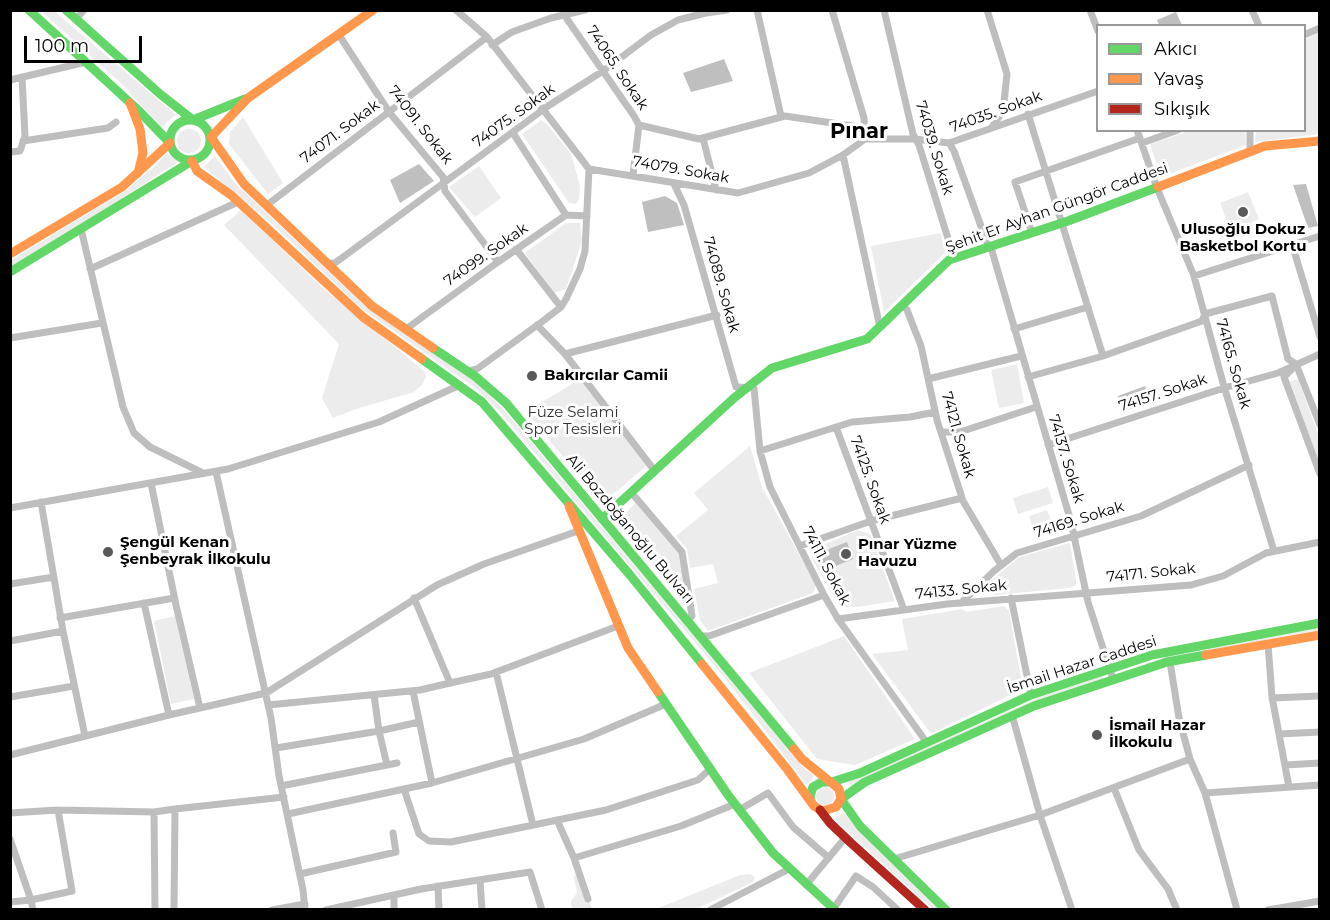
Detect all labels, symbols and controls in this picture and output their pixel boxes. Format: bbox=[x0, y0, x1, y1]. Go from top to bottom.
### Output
street label: 74065. Sokak bbox=[582, 22, 652, 114]
scale bar bbox=[27, 24, 146, 62]
legend bbox=[1096, 24, 1306, 132]
text: 100 m bbox=[35, 35, 89, 57]
text: Akıcı bbox=[1154, 38, 1197, 60]
text: Yavaş bbox=[1154, 68, 1204, 90]
street label: 74075. Sokak bbox=[469, 80, 559, 152]
street label: 74091. Sokak bbox=[384, 82, 456, 168]
street label: 74035. Sokak bbox=[947, 87, 1045, 137]
street label: 74071. Sokak bbox=[297, 96, 383, 168]
text: Sıkışık bbox=[1154, 98, 1210, 120]
street label: 74039. Sokak bbox=[911, 99, 957, 197]
district label: Pınar bbox=[830, 119, 888, 145]
street label: 74079. Sokak bbox=[631, 153, 731, 187]
street label: Şehit Er Ayhan Güngör Caddesi bbox=[943, 159, 1171, 257]
marker: Ulusoğlu Dokuz Basketbol Kortu bbox=[1236, 205, 1250, 219]
street label: 74099. Sokak bbox=[441, 219, 531, 291]
place label: Ulusoğlu Dokuz Basketbol Kortu bbox=[1179, 221, 1307, 256]
street label: 74089. Sokak bbox=[699, 235, 743, 335]
street label: 74165. Sokak bbox=[1212, 317, 1254, 411]
place label: Bakırcılar Camii bbox=[544, 367, 668, 385]
marker: Bakırcılar Camii bbox=[525, 369, 539, 383]
street label: 74157. Sokak bbox=[1117, 370, 1209, 416]
street label: 74121. Sokak bbox=[937, 390, 979, 480]
park label: Füze Selami Spor Tesisleri bbox=[524, 404, 622, 439]
street label: 74137. Sokak bbox=[1044, 413, 1088, 505]
street label: 74125. Sokak bbox=[846, 434, 894, 526]
street label: Ali Bozdoğanoğlu Bulvarı bbox=[562, 451, 698, 607]
street label: 74169. Sokak bbox=[1032, 498, 1126, 542]
street label: 74111. Sokak bbox=[798, 524, 854, 608]
place label: Şengül Kenan Şenbeyrak İlkokulu bbox=[120, 534, 271, 569]
place label: Pınar Yüzme Havuzu bbox=[858, 536, 957, 571]
marker: Şengül Kenan Şenbeyrak İlkokulu bbox=[101, 545, 115, 559]
marker: Pınar Yüzme Havuzu bbox=[839, 547, 853, 561]
street label: 74171. Sokak bbox=[1106, 559, 1196, 587]
street label: 74133. Sokak bbox=[914, 576, 1008, 604]
street label: İsmail Hazar Caddesi bbox=[1005, 632, 1159, 698]
place label: İsmail Hazar İlkokulu bbox=[1109, 717, 1205, 752]
marker: İsmail Hazar İlkokulu bbox=[1090, 728, 1104, 742]

